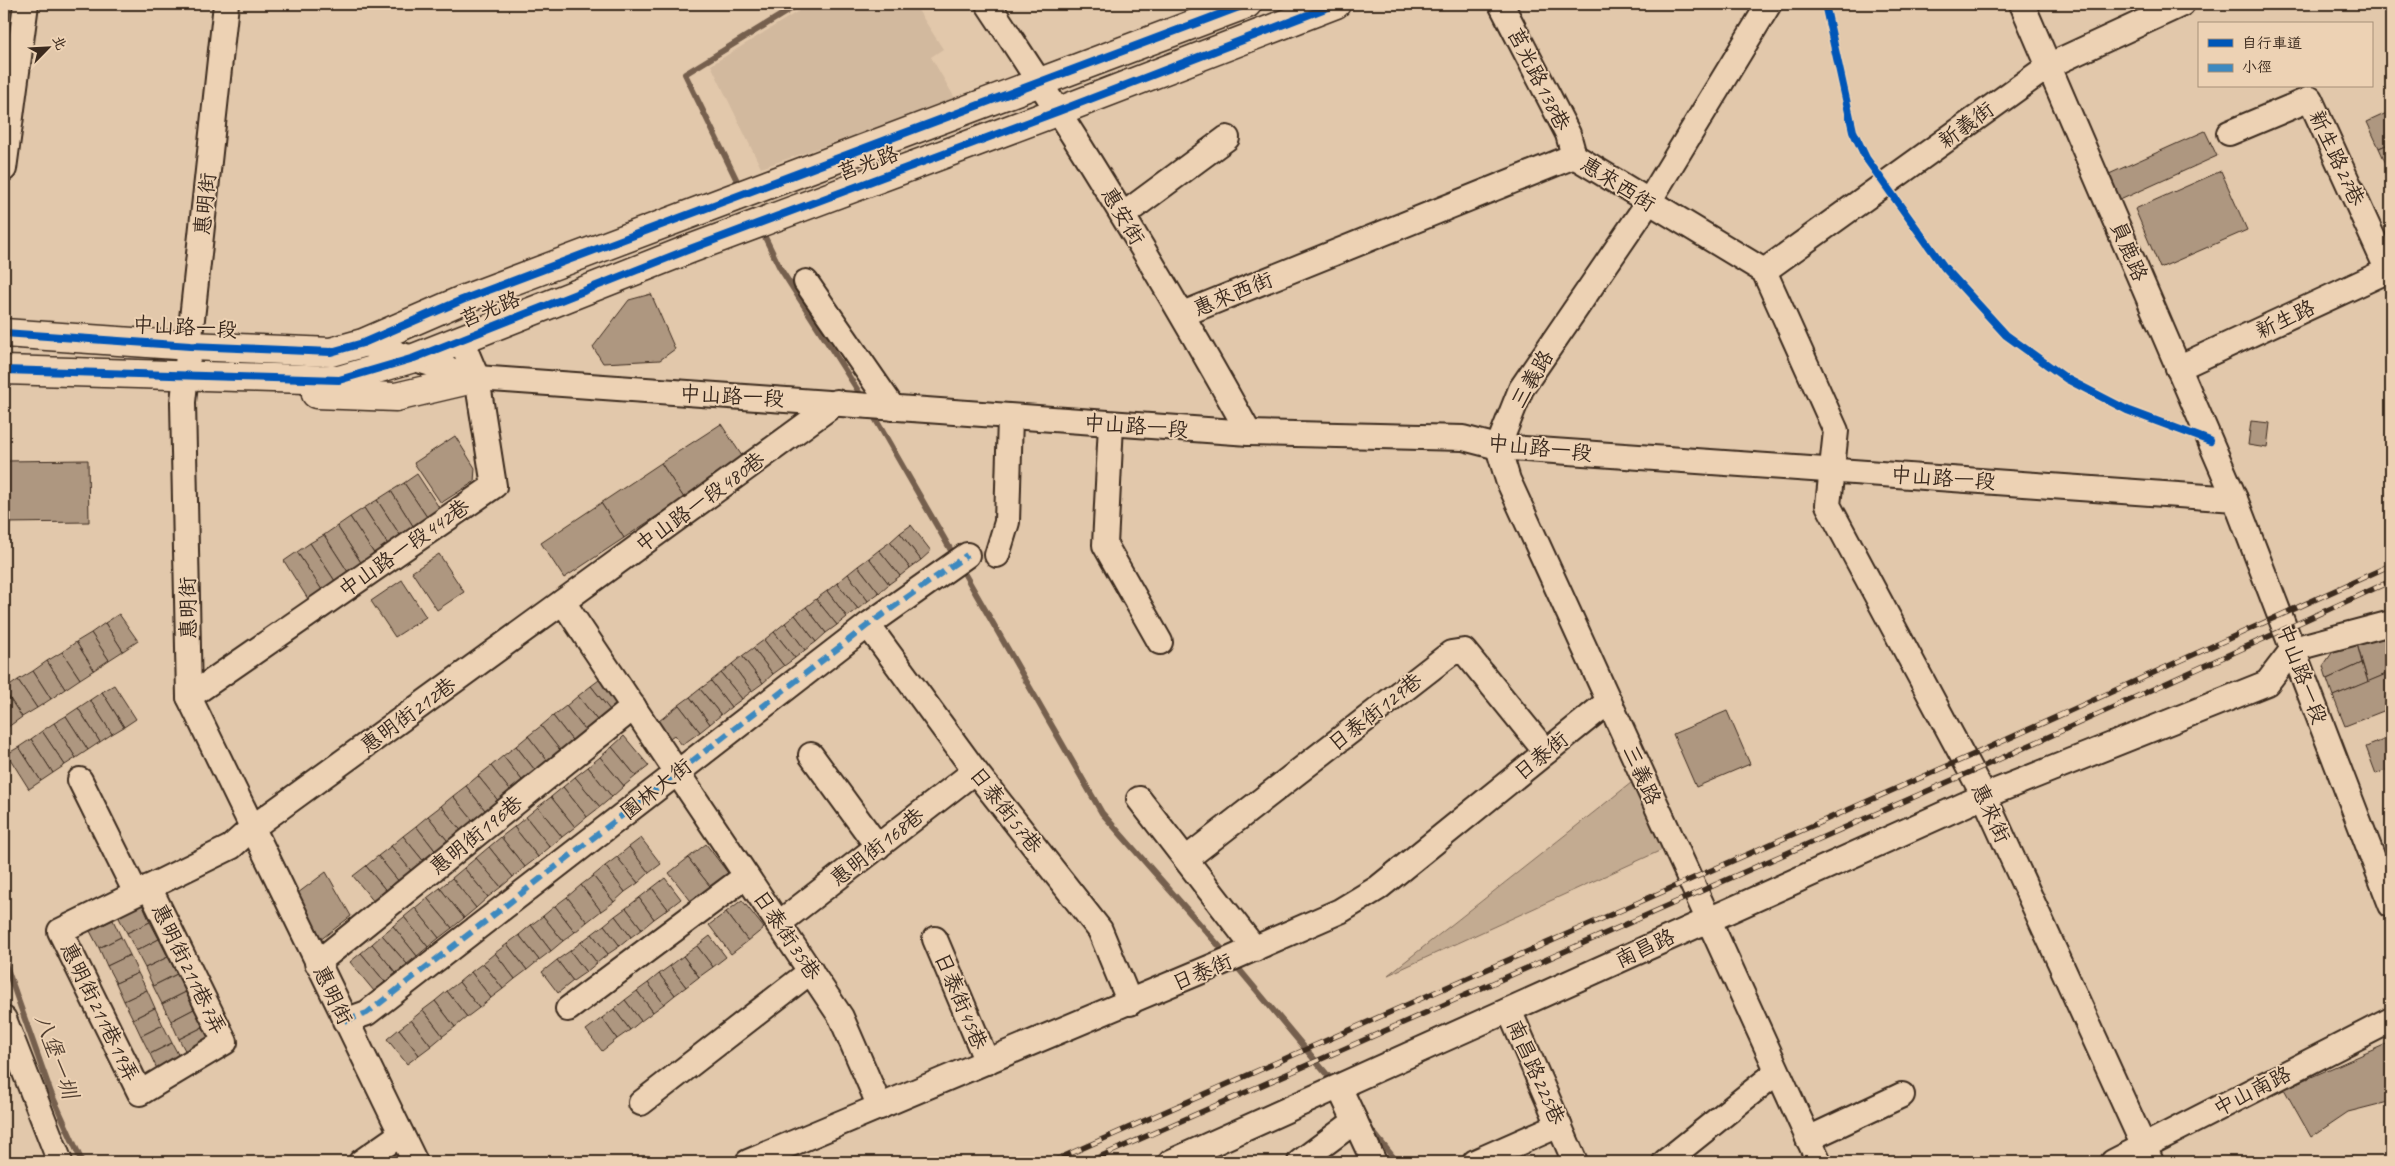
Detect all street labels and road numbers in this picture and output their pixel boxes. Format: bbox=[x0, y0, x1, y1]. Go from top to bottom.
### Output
street label: 莒光路138巷 bbox=[1502, 23, 1576, 135]
street label: 新義街 bbox=[1933, 96, 1999, 154]
street label: 新生路27巷 bbox=[2303, 106, 2371, 210]
street label: 莒光路 bbox=[834, 140, 902, 186]
street label: 惠來西街 bbox=[1575, 151, 1661, 217]
street label: 惠明街 bbox=[189, 171, 221, 237]
street label: 惠安街 bbox=[1096, 182, 1150, 250]
street label: 員鹿路 bbox=[2105, 217, 2153, 285]
street label: 惠來西街 bbox=[1189, 266, 1277, 322]
street label: 莒光路 bbox=[456, 285, 524, 333]
street label: 新生路 bbox=[2251, 294, 2319, 344]
street label: 中山路一段 bbox=[132, 311, 238, 343]
street label: 三義路 bbox=[1505, 345, 1559, 413]
street label: 中山路一段 bbox=[679, 380, 785, 412]
street label: 中山路一段 bbox=[1083, 409, 1189, 443]
street label: 中山路一段 bbox=[1486, 430, 1594, 466]
street label: 中山路一段480巷 bbox=[630, 446, 770, 558]
street label: 中山路一段 bbox=[1890, 461, 1996, 495]
street label: 中山路一段442巷 bbox=[333, 493, 475, 603]
street label: 惠明街 bbox=[174, 576, 202, 640]
street label: 中山路一段 bbox=[2271, 620, 2333, 728]
street label: 日泰街129巷 bbox=[1323, 667, 1427, 757]
street label: 惠明街212巷 bbox=[355, 671, 461, 759]
street label: 日泰街 bbox=[1508, 726, 1574, 786]
street label: 三義路 bbox=[1617, 741, 1667, 809]
street label: 園林大街 bbox=[615, 753, 697, 825]
street label: 日泰街57巷 bbox=[964, 761, 1048, 859]
street label: 惠來街 bbox=[1966, 779, 2016, 847]
street label: 惠明街196巷 bbox=[424, 790, 528, 880]
street label: 惠明街168巷 bbox=[825, 802, 929, 892]
street label: 日泰街35巷 bbox=[747, 885, 827, 985]
street label: 惠明街211巷7弄 bbox=[146, 899, 232, 1039]
street label: 南昌路 bbox=[1611, 923, 1679, 973]
street label: 惠明街211巷19弄 bbox=[55, 938, 145, 1086]
street label: 日泰街 bbox=[1168, 948, 1236, 996]
street label: 日泰街45巷 bbox=[929, 949, 993, 1053]
street label: 惠明街 bbox=[308, 961, 358, 1029]
street label: 南昌路225巷 bbox=[1501, 1015, 1571, 1129]
street label: 中山南路 bbox=[2209, 1060, 2295, 1122]

